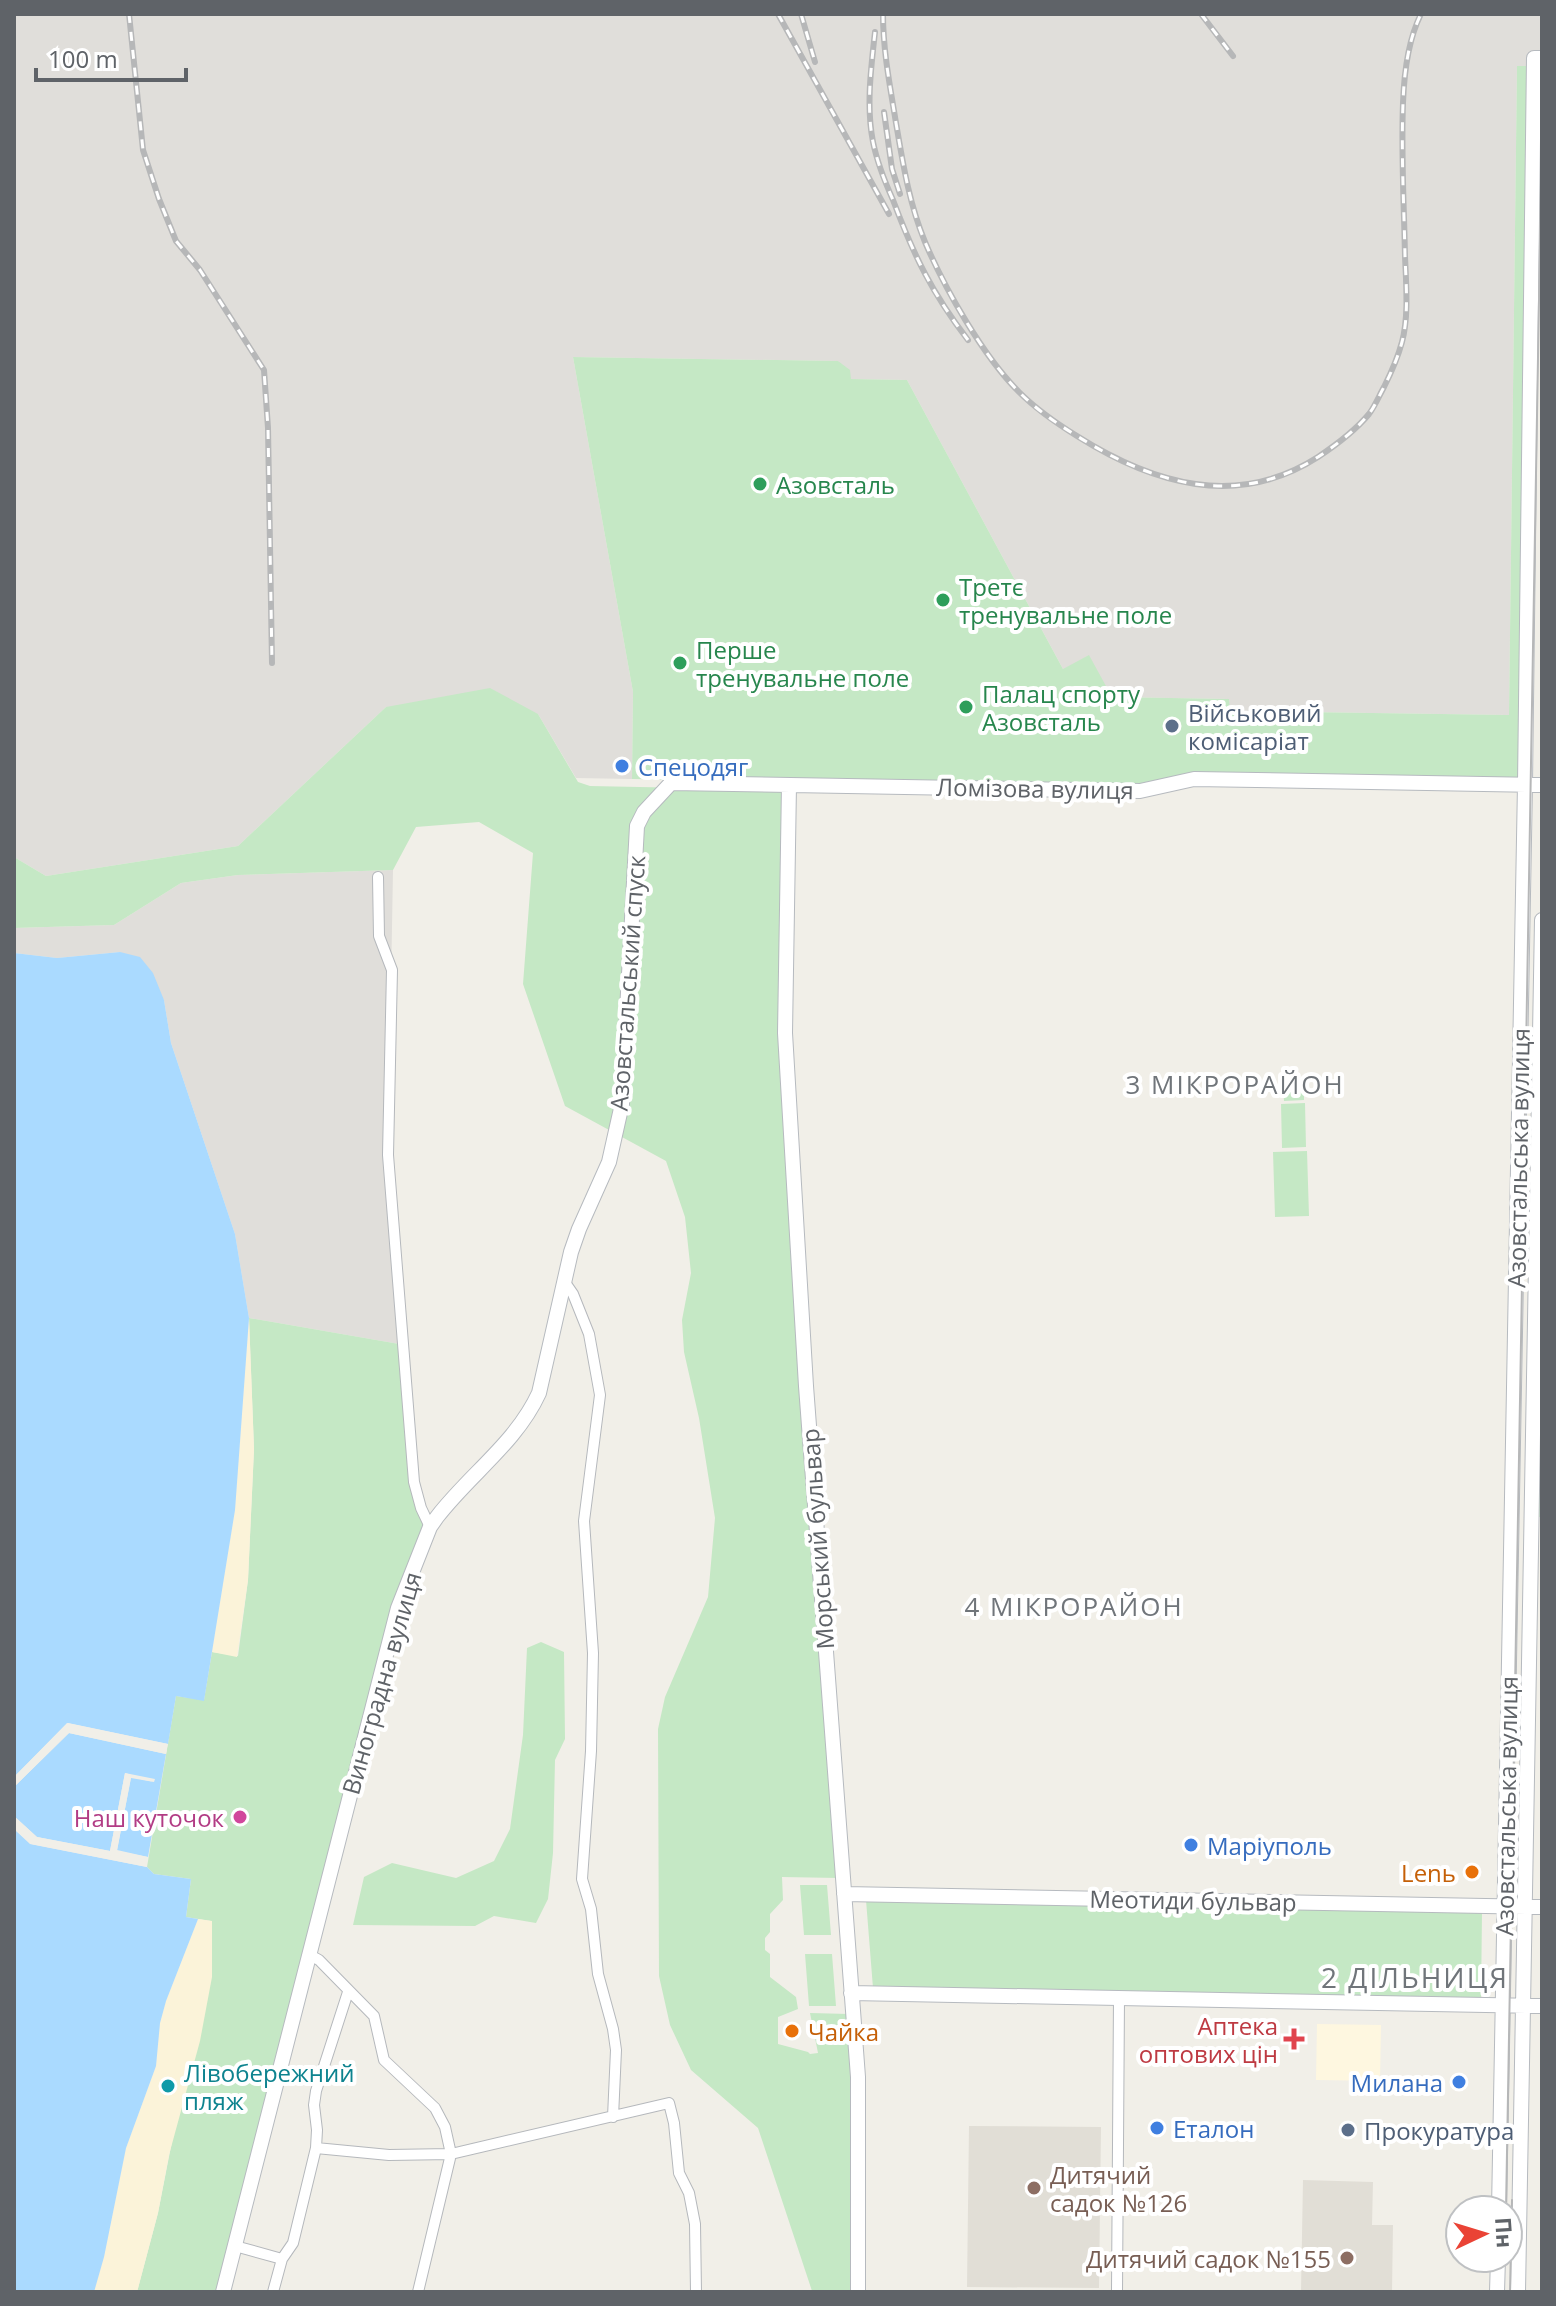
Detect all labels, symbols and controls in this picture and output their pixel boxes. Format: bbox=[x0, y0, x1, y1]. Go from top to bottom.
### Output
scale bar bbox=[36, 32, 186, 82]
text: 100 m bbox=[48, 42, 118, 75]
place label: Азовсталь bbox=[776, 468, 895, 501]
marker: Азовсталь bbox=[751, 475, 769, 493]
place label: Третє тренувальне поле bbox=[959, 570, 1172, 631]
marker: Третє тренувальне поле bbox=[934, 591, 952, 609]
place label: Перше тренувальне поле bbox=[696, 633, 909, 694]
marker: Перше тренувальне поле bbox=[671, 654, 689, 672]
place label: Палац спорту Азовсталь bbox=[982, 677, 1141, 738]
place label: Військовий комісаріат bbox=[1188, 696, 1322, 757]
marker: Палац спорту Азовсталь bbox=[957, 698, 975, 716]
marker: Військовий комісаріат bbox=[1163, 717, 1181, 735]
place label: Спецодяг bbox=[638, 750, 748, 783]
marker: Спецодяг bbox=[613, 757, 631, 775]
street label: Ломізова вулиця bbox=[936, 770, 1134, 806]
street label: Азовстальський спуск bbox=[602, 854, 652, 1112]
street label: Азовстальська вулиця bbox=[1499, 1028, 1537, 1288]
district label: 3 МІКРОРАЙОН bbox=[1125, 1066, 1345, 1102]
street label: Морський бульвар bbox=[793, 1427, 841, 1651]
street label: Виноградна вулиця bbox=[333, 1568, 429, 1798]
district label: 4 МІКРОРАЙОН bbox=[964, 1588, 1184, 1624]
street label: Азовстальська вулиця bbox=[1487, 1676, 1525, 1936]
place label: Наш куточок bbox=[74, 1801, 225, 1834]
marker: Наш куточок bbox=[231, 1808, 249, 1826]
place label: Маріуполь bbox=[1207, 1829, 1332, 1862]
marker: Маріуполь bbox=[1182, 1836, 1200, 1854]
place label: Lenь bbox=[1401, 1856, 1456, 1889]
marker: Lenь bbox=[1463, 1863, 1481, 1881]
street label: Меотиди бульвар bbox=[1089, 1882, 1297, 1918]
district label: 2 ДІЛЬНИЦЯ bbox=[1321, 1958, 1509, 1996]
place label: Аптека оптових цін bbox=[1139, 2009, 1278, 2070]
place label: Чайка bbox=[808, 2015, 879, 2048]
marker: Чайка bbox=[783, 2022, 801, 2040]
marker: Аптека оптових цін bbox=[1285, 2030, 1303, 2048]
place label: Лівобережний пляж bbox=[184, 2056, 354, 2117]
place label: Милана bbox=[1351, 2066, 1443, 2099]
marker: Милана bbox=[1450, 2073, 1468, 2091]
marker: Лівобережний пляж bbox=[159, 2077, 177, 2095]
place label: Еталон bbox=[1173, 2112, 1254, 2145]
place label: Прокуратура bbox=[1364, 2114, 1514, 2147]
marker: Еталон bbox=[1148, 2119, 1166, 2137]
marker: Прокуратура bbox=[1339, 2121, 1357, 2139]
place label: Дитячий садок №126 bbox=[1050, 2158, 1187, 2219]
marker: Дитячий садок №126 bbox=[1025, 2179, 1043, 2197]
north arrow bbox=[1444, 2194, 1524, 2274]
text: Пн bbox=[1489, 2216, 1521, 2249]
place label: Дитячий садок №155 bbox=[1086, 2242, 1331, 2275]
marker: Дитячий садок №155 bbox=[1338, 2249, 1356, 2267]

